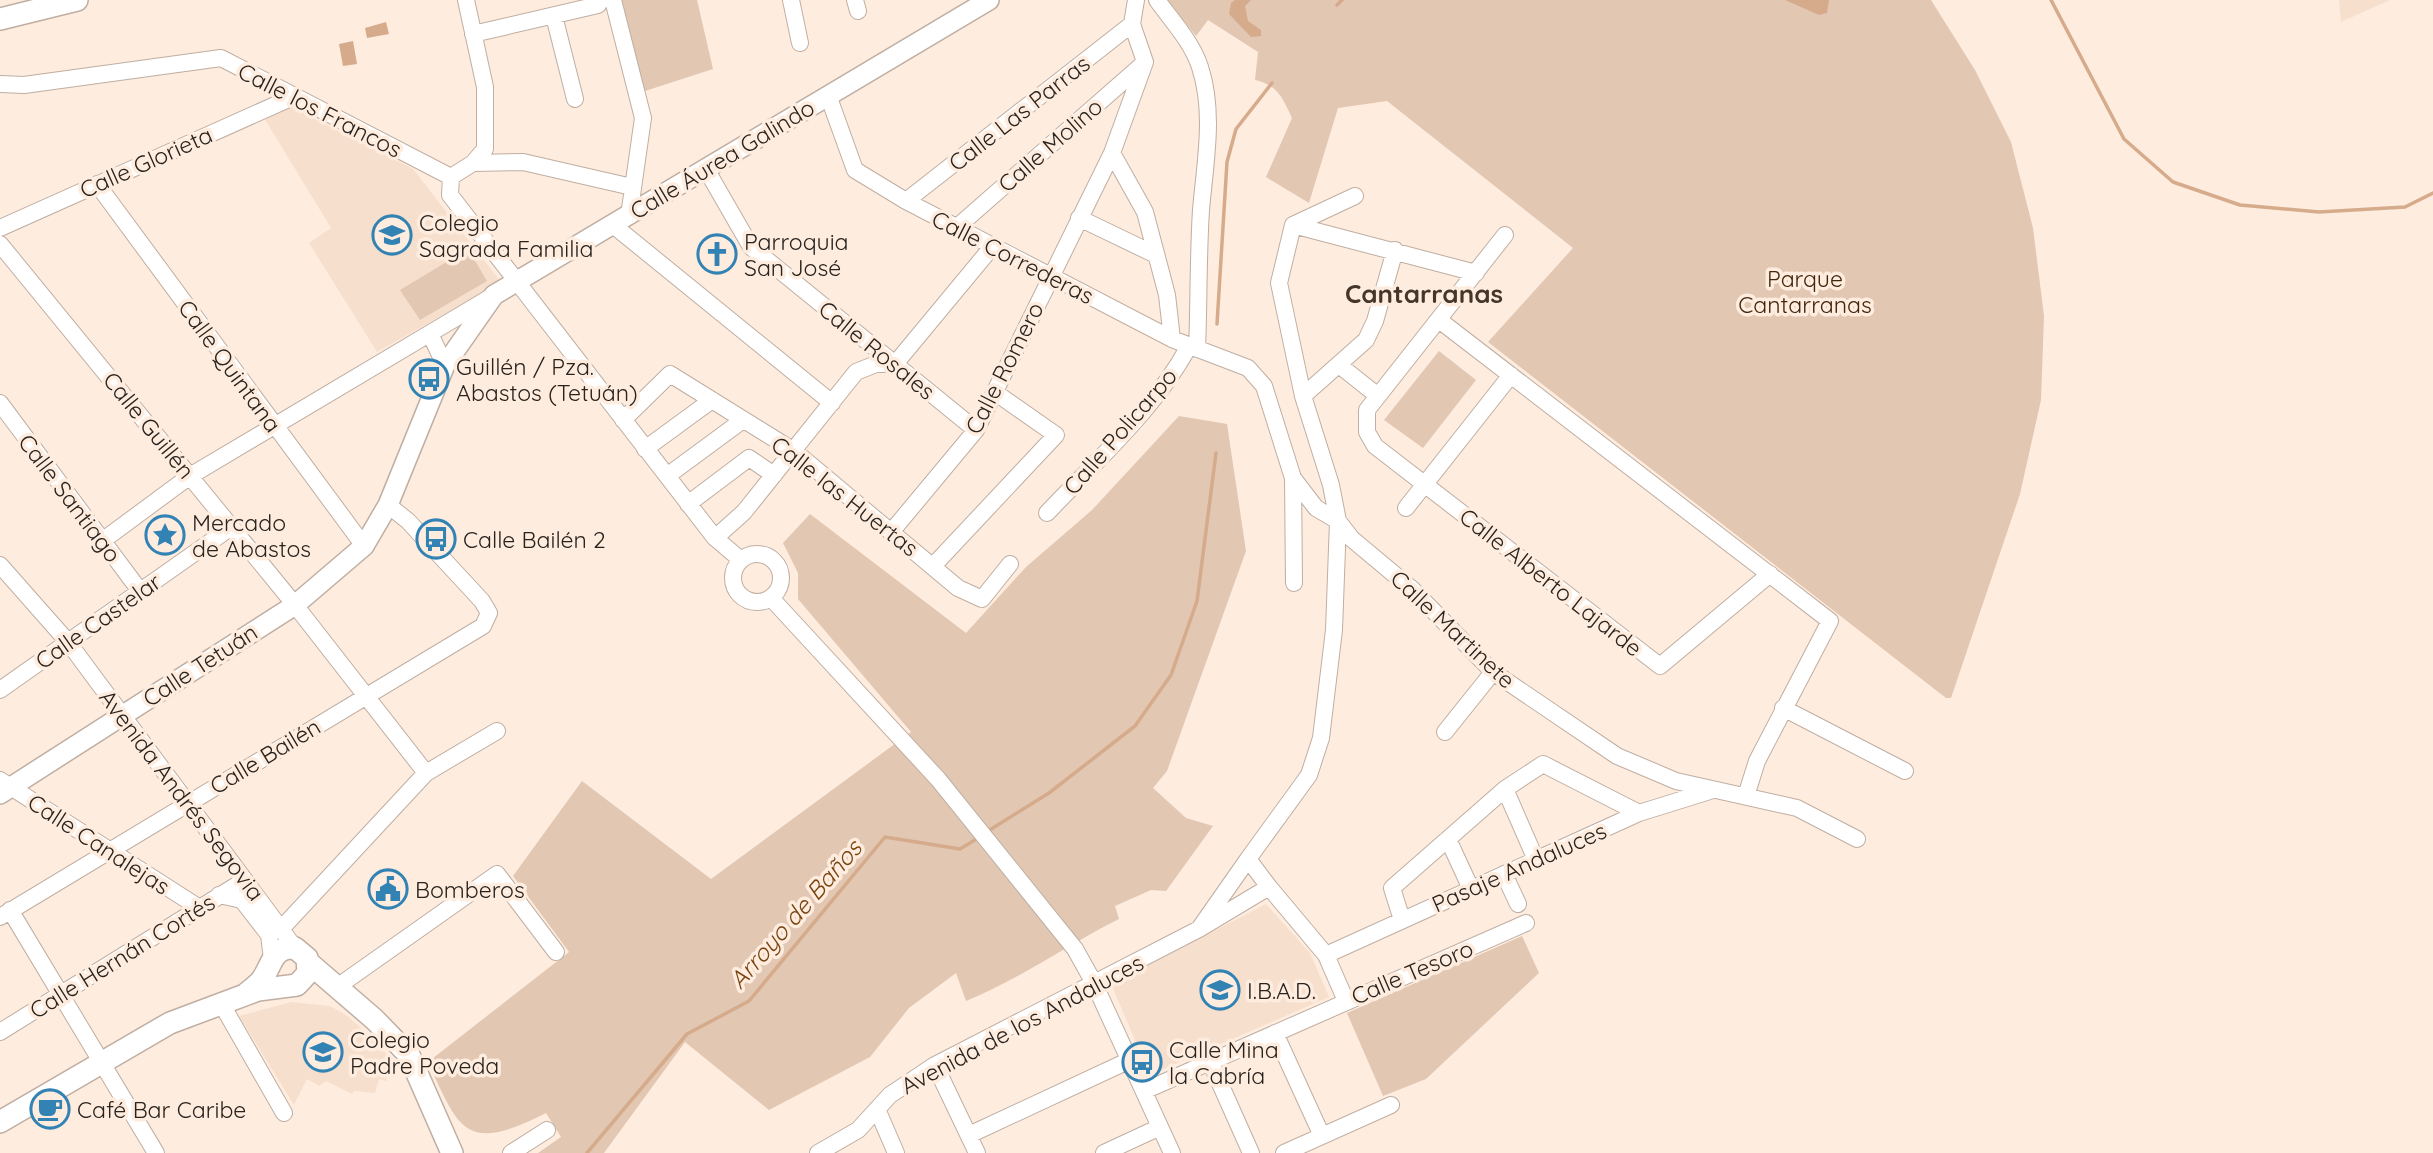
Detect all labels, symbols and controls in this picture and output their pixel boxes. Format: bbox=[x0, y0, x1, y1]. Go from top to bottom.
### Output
street label: Calle Las Parras bbox=[942, 49, 1096, 177]
street label: Calle los Francos bbox=[233, 56, 407, 164]
street label: Calle Molino bbox=[992, 92, 1108, 198]
street label: Calle Áurea Galindo bbox=[625, 93, 819, 225]
street label: Calle Glorieta bbox=[75, 120, 217, 204]
street label: Calle Correderas bbox=[927, 204, 1099, 310]
place label: Colegio Sagrada Familia bbox=[419, 208, 593, 263]
school or university icon: Colegio Sagrada Familia bbox=[371, 214, 413, 256]
place label: Parroquia San José bbox=[744, 227, 849, 282]
church icon: Parroquia San José bbox=[696, 233, 738, 275]
park label: Parque Cantarranas bbox=[1738, 264, 1872, 319]
district label: Cantarranas bbox=[1345, 277, 1503, 310]
street label: Calle Quintana bbox=[172, 294, 288, 438]
street label: Calle Rosales bbox=[813, 294, 941, 406]
street label: Calle Romero bbox=[958, 297, 1050, 439]
place label: Guillén / Pza. Abastos (Tetuán) bbox=[456, 352, 638, 407]
bus stop icon: Guillén / Pza. Abastos (Tetuán) bbox=[408, 358, 450, 400]
street label: Calle Policarpo bbox=[1057, 362, 1183, 500]
street label: Calle Guillén bbox=[97, 366, 201, 484]
street label: Calle Santiago bbox=[12, 428, 128, 568]
street label: Calle las Huertas bbox=[766, 430, 924, 562]
street label: Calle Alberto Lajarde bbox=[1454, 502, 1648, 662]
place label: Mercado de Abastos bbox=[192, 508, 311, 563]
place icon: Mercado de Abastos bbox=[144, 514, 186, 556]
bus stop icon: Calle Bailén 2 bbox=[415, 518, 457, 560]
place label: Calle Bailén 2 bbox=[463, 525, 606, 554]
street label: Calle Martinete bbox=[1385, 564, 1521, 694]
street label: Calle Castelar bbox=[29, 567, 167, 675]
street label: Calle Tetuán bbox=[137, 617, 263, 713]
street label: Avenida Andrés Segovia bbox=[93, 684, 271, 906]
street label: Calle Bailén bbox=[204, 712, 326, 800]
street label: Calle Canalejas bbox=[22, 787, 176, 901]
street label: Pasaje Andaluces bbox=[1427, 816, 1611, 918]
water label: Arroyo de Baños bbox=[722, 832, 869, 994]
public building icon: Bomberos bbox=[367, 868, 409, 910]
place label: Bomberos bbox=[415, 875, 525, 904]
street label: Calle Hernán Cortés bbox=[24, 887, 220, 1025]
street label: Calle Tesoro bbox=[1347, 933, 1477, 1011]
street label: Avenida de los Andaluces bbox=[896, 948, 1148, 1100]
school or university icon: I.B.A.D. bbox=[1199, 969, 1241, 1011]
place label: I.B.A.D. bbox=[1247, 976, 1316, 1005]
place label: Colegio Padre Poveda bbox=[350, 1025, 499, 1080]
school or university icon: Colegio Padre Poveda bbox=[302, 1031, 344, 1073]
place label: Calle Mina la Cabría bbox=[1169, 1035, 1279, 1090]
bus stop icon: Calle Mina la Cabría bbox=[1121, 1041, 1163, 1083]
cafe icon: Café Bar Caribe bbox=[29, 1088, 71, 1130]
place label: Café Bar Caribe bbox=[77, 1095, 246, 1124]

